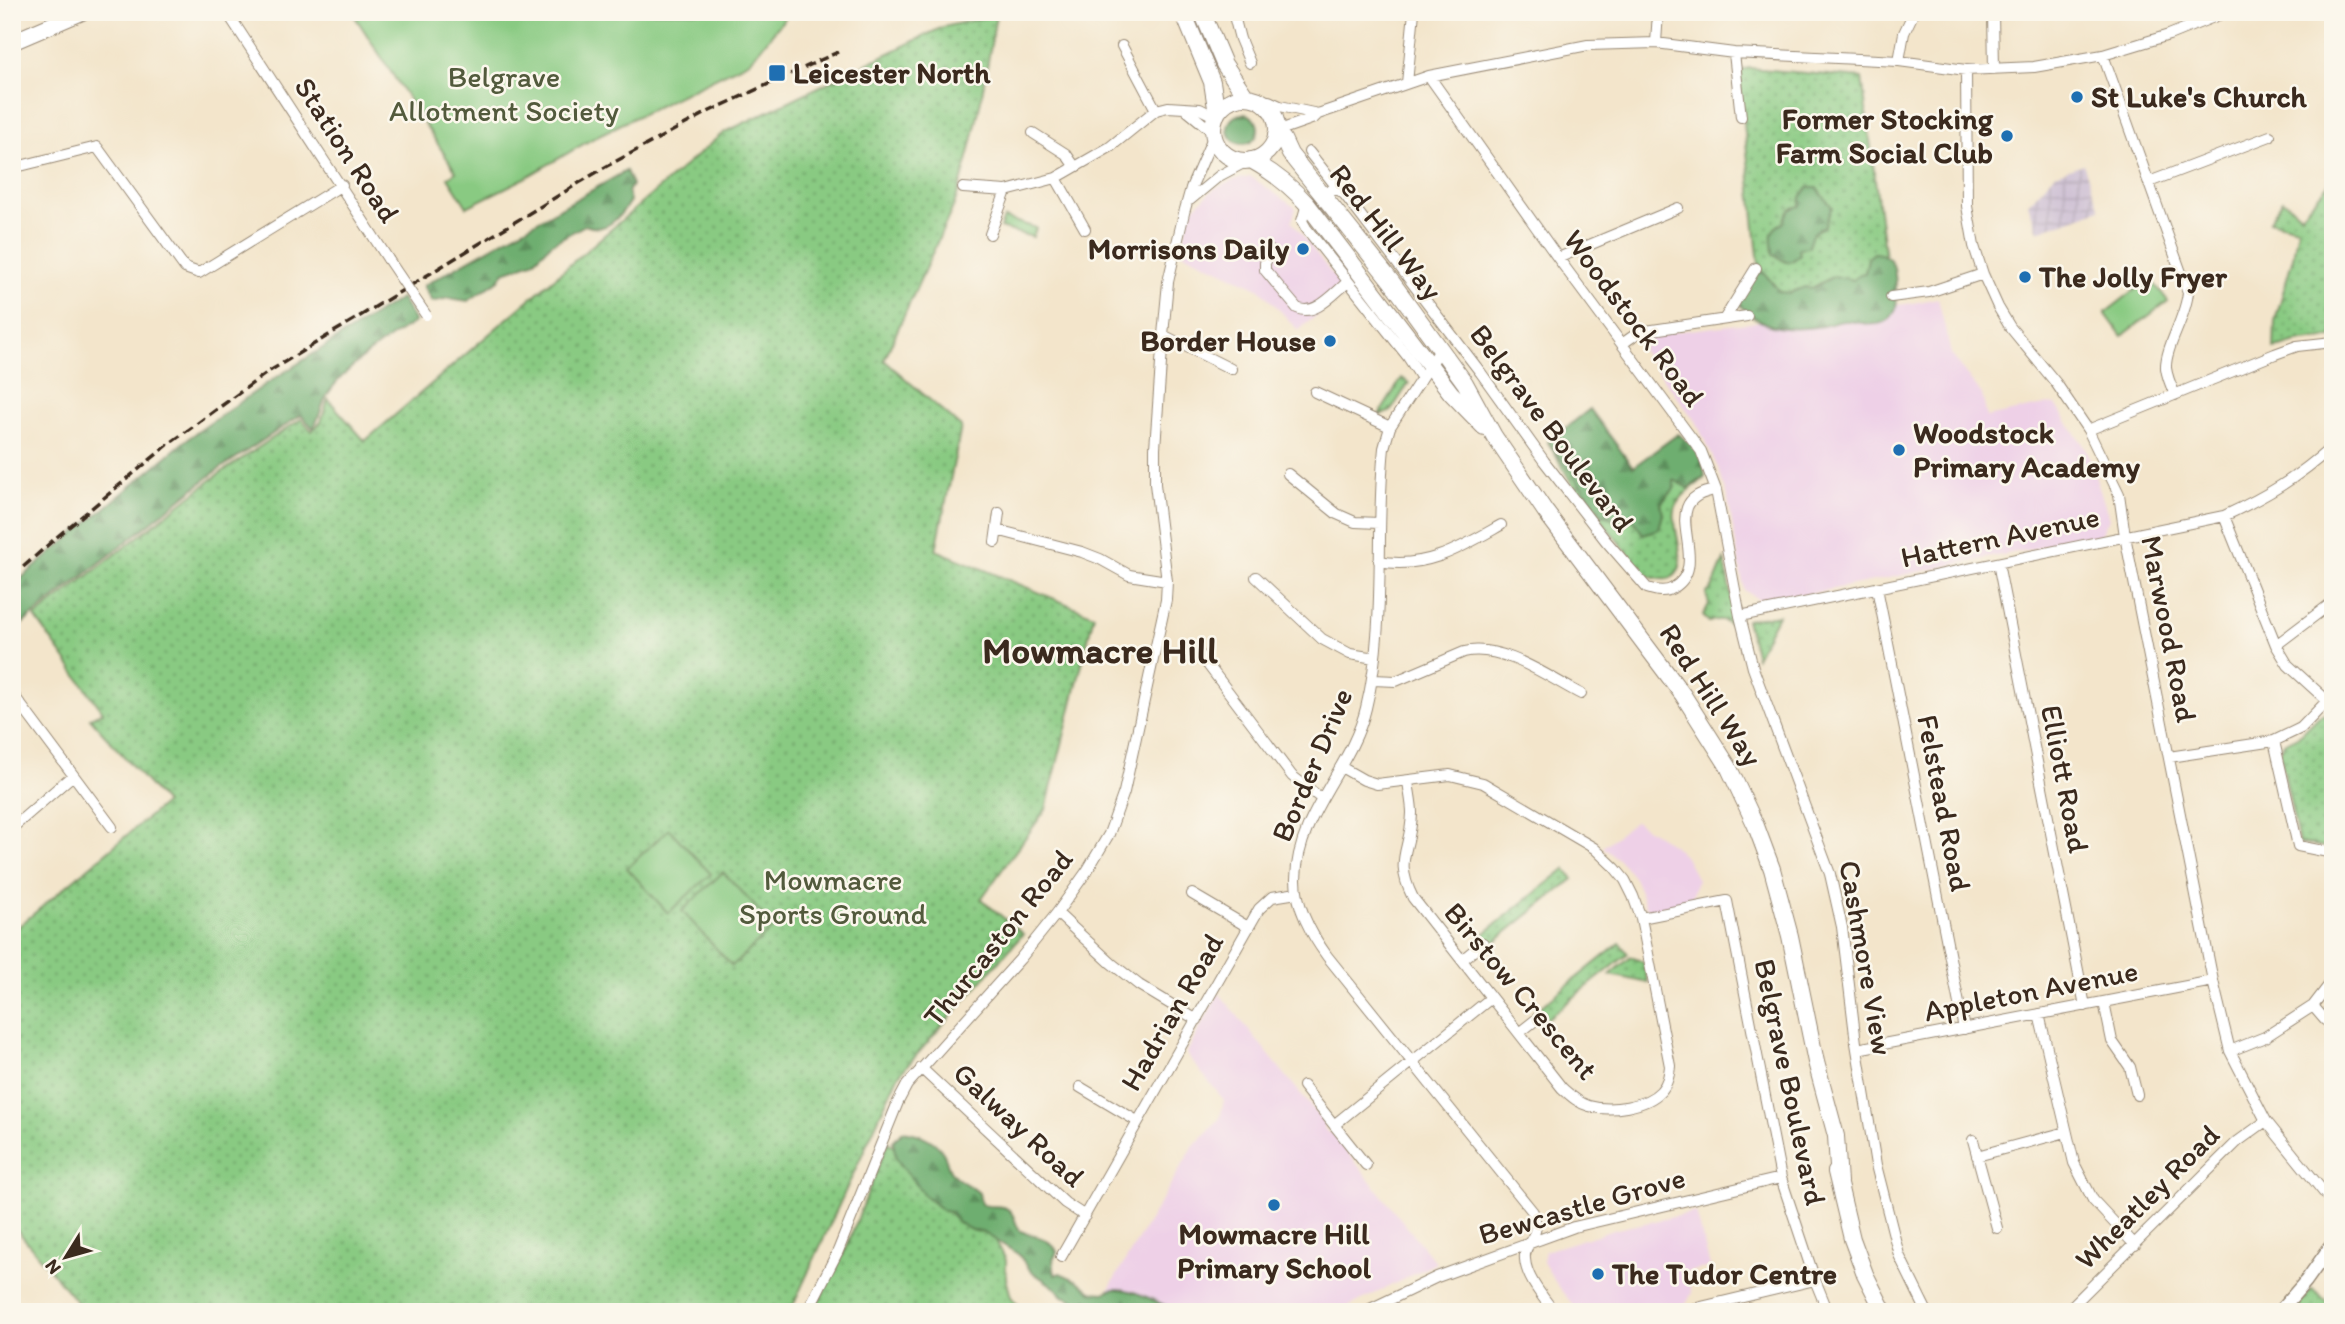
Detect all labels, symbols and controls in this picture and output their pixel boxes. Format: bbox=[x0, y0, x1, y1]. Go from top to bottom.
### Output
place label: Leicester North bbox=[793, 54, 991, 91]
park label: Belgrave Allotment Society bbox=[389, 58, 619, 129]
marker: Leicester North bbox=[767, 63, 787, 83]
street label: Station Road bbox=[287, 70, 408, 230]
place label: St Luke's Church bbox=[2091, 78, 2308, 115]
marker: St Luke's Church bbox=[2069, 89, 2085, 105]
place label: Former Stocking Farm Social Club bbox=[1776, 100, 1994, 171]
marker: Former Stocking Farm Social Club bbox=[1999, 128, 2015, 144]
street label: Red Hill Way bbox=[1322, 156, 1451, 307]
street label: Woodstock Road bbox=[1556, 222, 1713, 414]
place label: Morrisons Daily bbox=[1088, 230, 1290, 267]
marker: Morrisons Daily bbox=[1295, 241, 1311, 257]
place label: The Jolly Fryer bbox=[2038, 258, 2228, 295]
marker: The Jolly Fryer bbox=[2017, 269, 2033, 285]
street label: Belgrave Boulevard bbox=[1462, 316, 1643, 539]
place label: Border House bbox=[1140, 322, 1316, 359]
marker: Border House bbox=[1322, 333, 1338, 349]
place label: Woodstock Primary Academy bbox=[1913, 414, 2141, 485]
marker: Woodstock Primary Academy bbox=[1891, 442, 1907, 458]
street label: Hattern Avenue bbox=[1897, 497, 2103, 576]
street label: Marwood Road bbox=[2133, 532, 2206, 726]
street label: Red Hill Way bbox=[1652, 616, 1771, 773]
district label: Mowmacre Hill bbox=[982, 628, 1218, 672]
street label: Border Drive bbox=[1263, 682, 1360, 847]
street label: Elliott Road bbox=[2033, 702, 2098, 857]
street label: Felstead Road bbox=[1909, 711, 1980, 894]
street label: Thurcaston Road bbox=[915, 841, 1081, 1034]
street label: Cashmore View bbox=[1831, 858, 1902, 1058]
park label: Mowmacre Sports Ground bbox=[739, 861, 927, 932]
street label: Birstow Crescent bbox=[1436, 894, 1606, 1087]
street label: Hadrian Road bbox=[1112, 926, 1232, 1097]
street label: Appleton Avenue bbox=[1921, 952, 2141, 1029]
street label: Belgrave Boulevard bbox=[1746, 955, 1835, 1208]
street label: Galway Road bbox=[946, 1054, 1093, 1195]
street label: Wheatley Road bbox=[2066, 1116, 2227, 1277]
street label: Bewcastle Grove bbox=[1474, 1158, 1689, 1253]
marker: Mowmacre Hill Primary School bbox=[1266, 1197, 1282, 1213]
place label: Mowmacre Hill Primary School bbox=[1177, 1215, 1371, 1286]
north arrow bbox=[32, 1222, 102, 1292]
text: N bbox=[40, 1255, 66, 1279]
place label: The Tudor Centre bbox=[1611, 1255, 1837, 1292]
marker: The Tudor Centre bbox=[1590, 1266, 1606, 1282]

